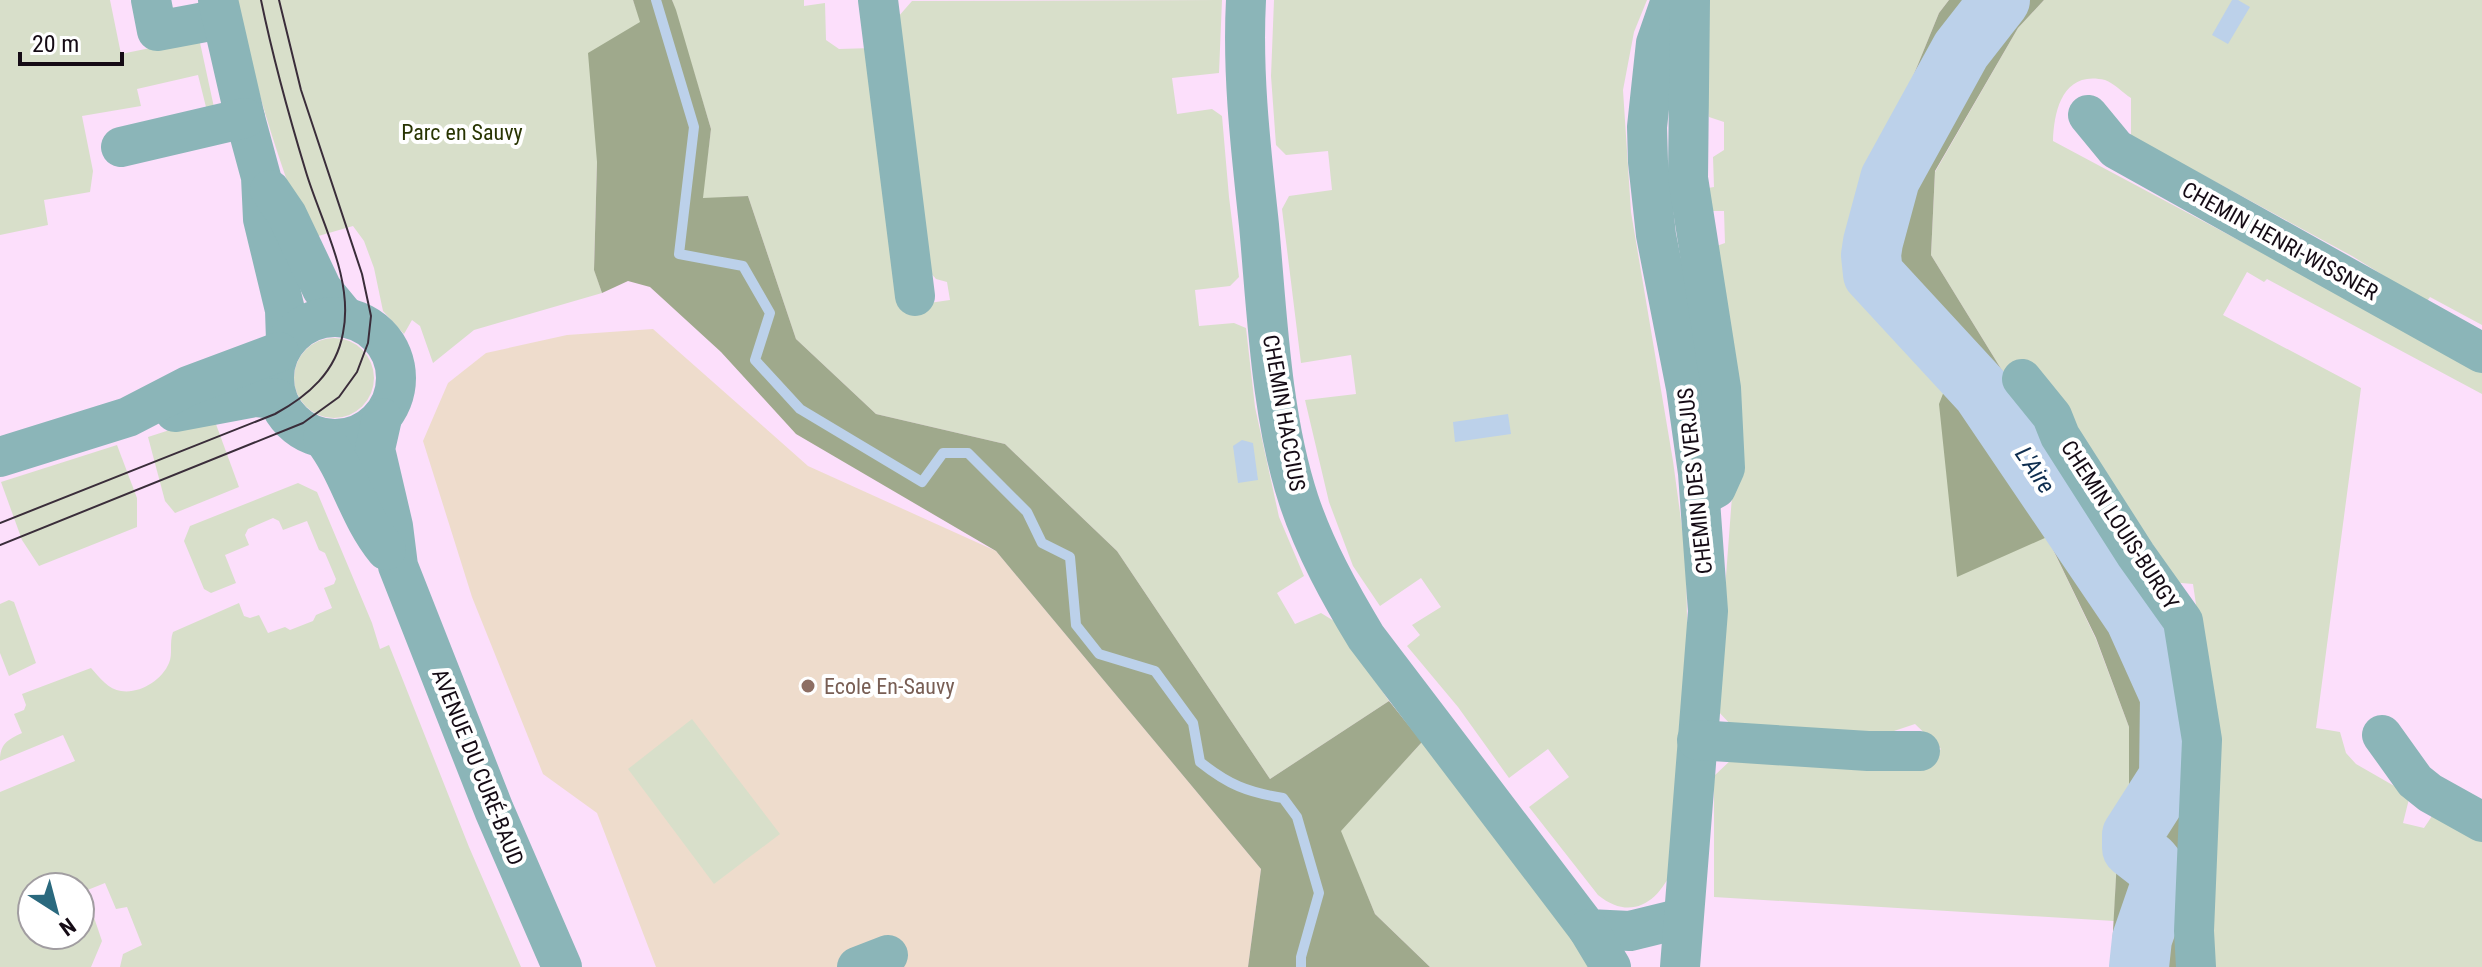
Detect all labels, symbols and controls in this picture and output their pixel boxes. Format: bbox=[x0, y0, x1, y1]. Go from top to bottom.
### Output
scale bar bbox=[20, 16, 122, 66]
text: 20 m bbox=[32, 30, 79, 58]
park label: Parc en Sauvy bbox=[401, 120, 523, 145]
street label: CHEMIN HENRI-WISSNER bbox=[2178, 177, 2383, 305]
street label: CHEMIN HACCIUS bbox=[1258, 333, 1310, 493]
street label: CHEMIN DES VERJUS bbox=[1673, 387, 1717, 575]
street label: CHEMIN LOUIS-BURGY bbox=[2056, 436, 2184, 614]
water label: L'Aire bbox=[2009, 441, 2061, 499]
street label: AVENUE DU CURÉ-BAUD bbox=[427, 665, 529, 869]
place label: Ecole En-Sauvy bbox=[824, 674, 955, 699]
marker: Ecole En-Sauvy bbox=[799, 677, 817, 695]
north arrow bbox=[16, 871, 96, 951]
text: N bbox=[55, 913, 80, 941]

